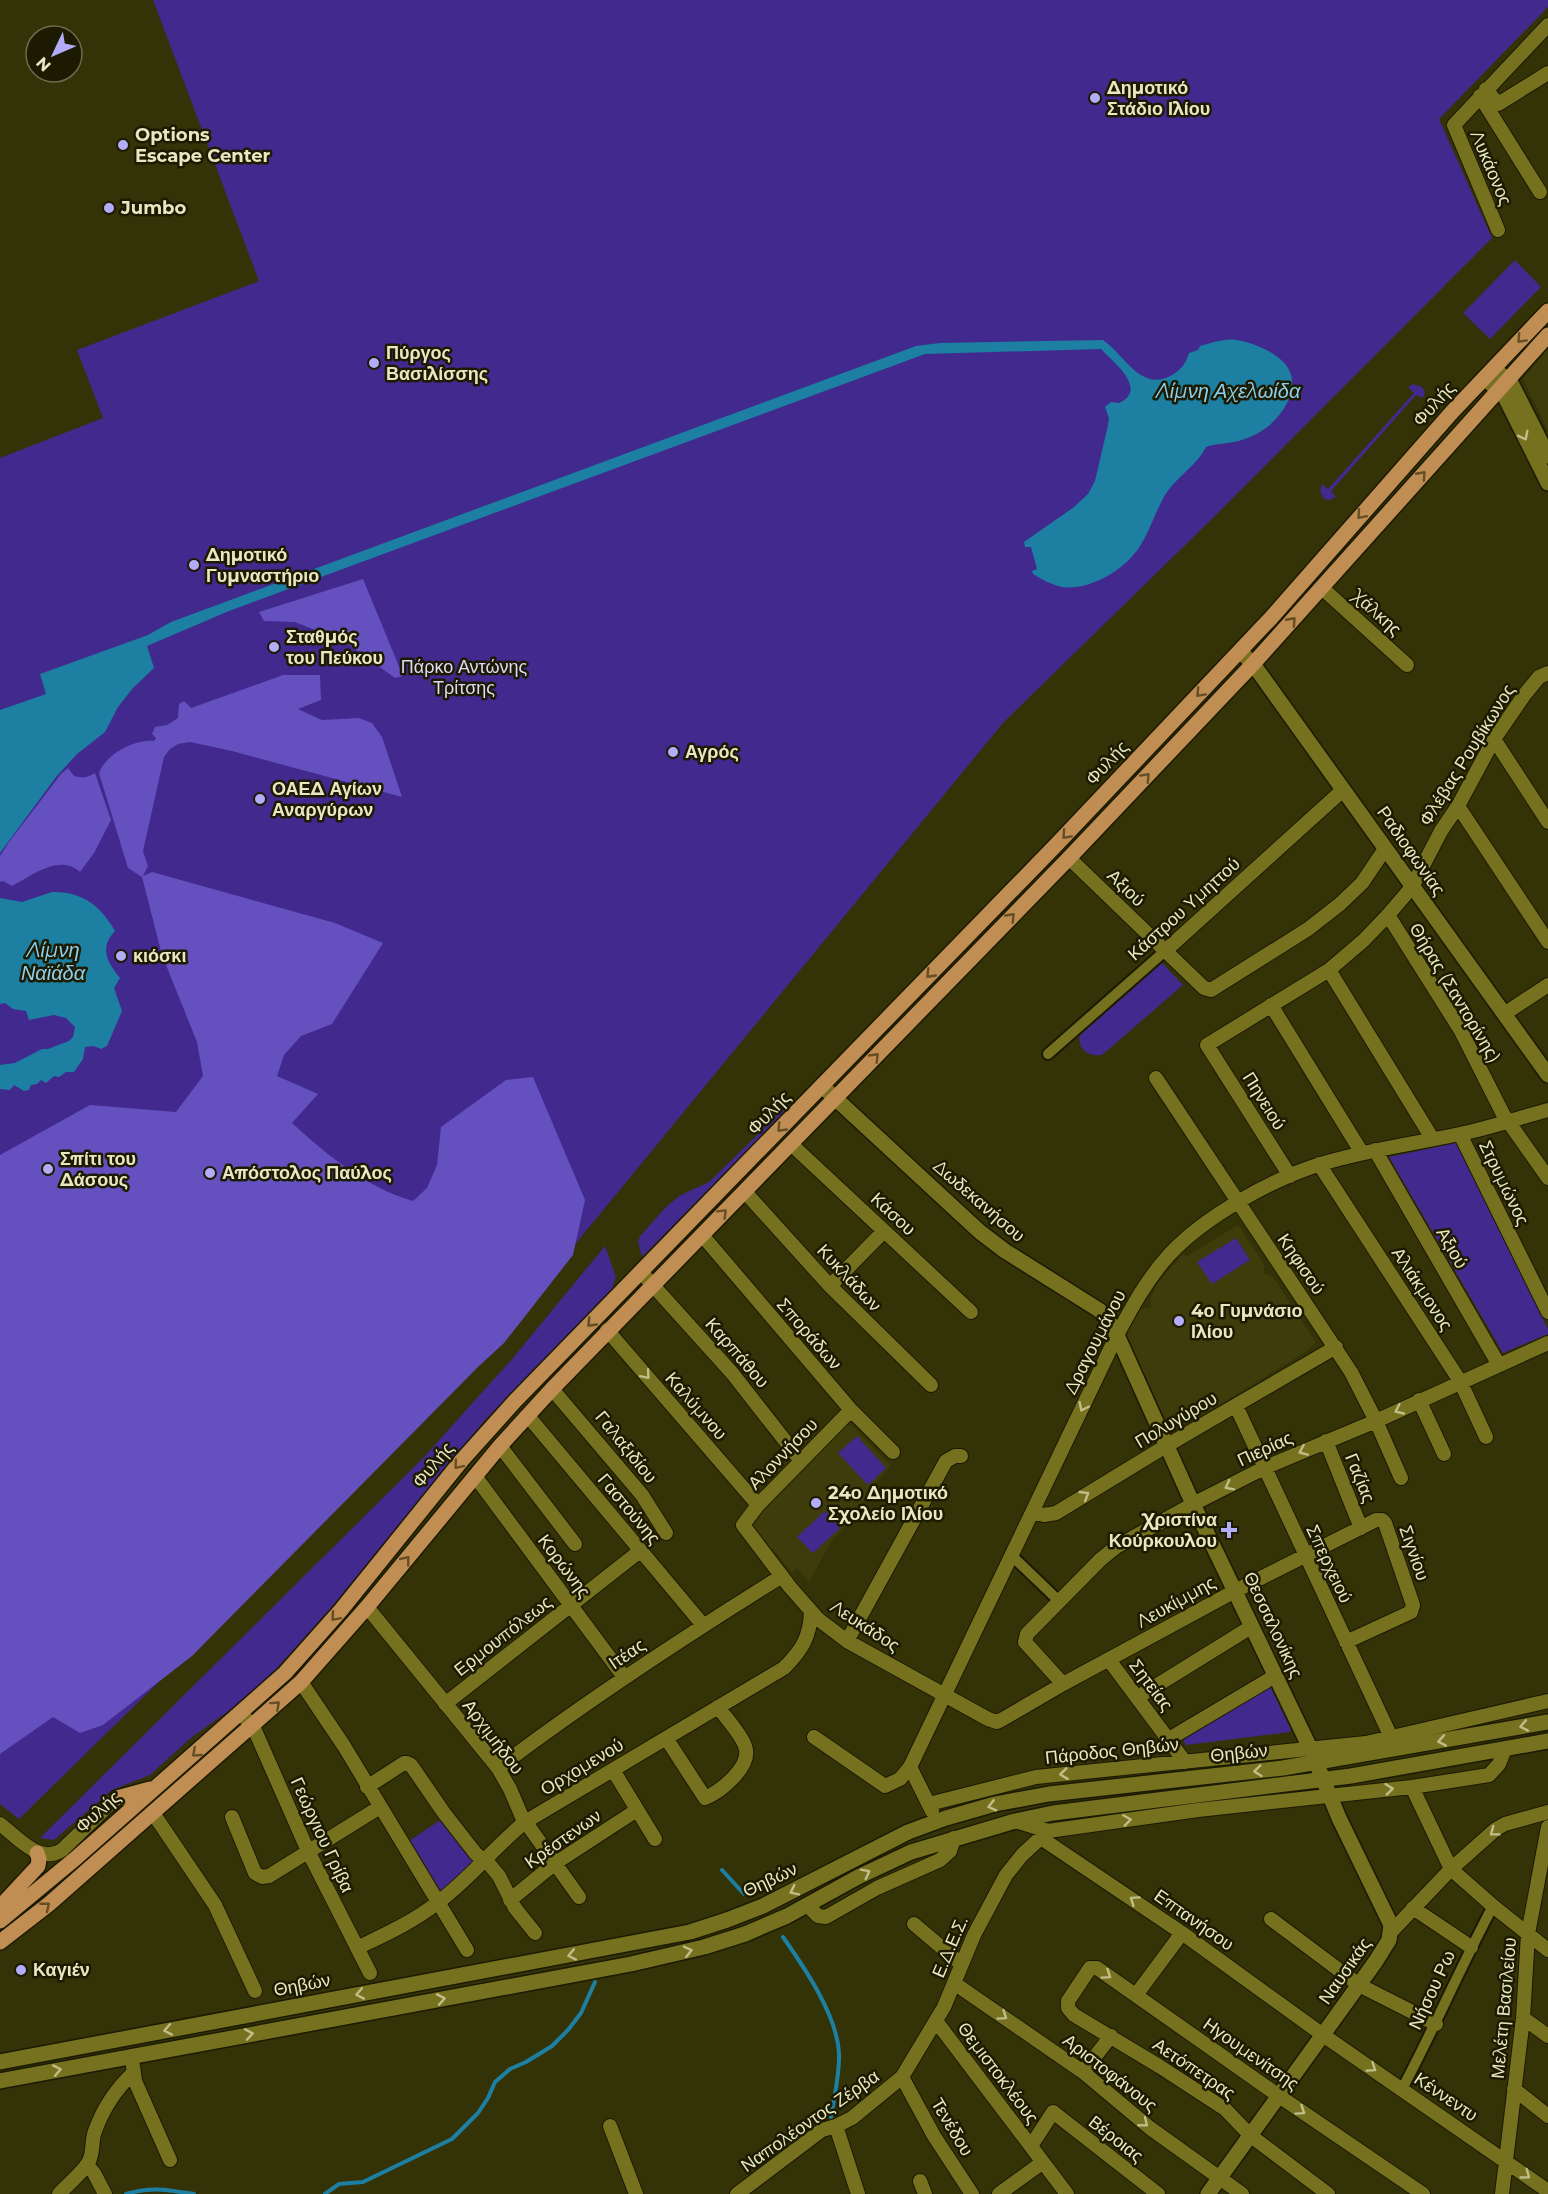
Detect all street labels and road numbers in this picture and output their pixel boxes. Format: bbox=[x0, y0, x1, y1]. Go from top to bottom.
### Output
street label: Λυκάονος bbox=[1465, 127, 1517, 209]
street label: Φυλής bbox=[1408, 377, 1460, 431]
street label: Χάλκης bbox=[1346, 583, 1406, 641]
street label: Φλέβας Ρουβίκωνος bbox=[1414, 680, 1520, 830]
street label: Φυλής bbox=[1081, 736, 1133, 790]
street label: Ραδιοφωνίας bbox=[1372, 802, 1450, 900]
street label: Κάστρου Υμηττού bbox=[1123, 853, 1245, 965]
street label: Αξιού bbox=[1103, 865, 1149, 911]
street label: Θήρας (Σαντορίνης) bbox=[1405, 919, 1505, 1067]
street label: Πηνειού bbox=[1238, 1068, 1290, 1134]
street label: Φυλής bbox=[743, 1086, 795, 1140]
street label: Στρυμώνος bbox=[1474, 1137, 1534, 1229]
street label: Δωδεκανήσου bbox=[929, 1155, 1029, 1247]
street label: Κάσου bbox=[866, 1188, 920, 1240]
street label: Αξιού bbox=[1431, 1223, 1473, 1273]
street label: Κηφισού bbox=[1273, 1229, 1329, 1299]
street label: Κυκλάδων bbox=[812, 1240, 886, 1316]
street label: Αλιάκμονος bbox=[1387, 1243, 1457, 1335]
street label: Δραγουμάνου bbox=[1059, 1286, 1131, 1398]
street label: Σποράδων bbox=[772, 1294, 846, 1374]
street label: Καρπάθου bbox=[701, 1313, 773, 1393]
street label: Καλύμνου bbox=[661, 1368, 731, 1444]
street label: Πολυγύρου bbox=[1131, 1387, 1221, 1453]
street label: Γαλαξιδίου bbox=[590, 1406, 662, 1488]
street label: Αλοννήσου bbox=[744, 1414, 822, 1494]
street label: Πιερίας bbox=[1234, 1427, 1296, 1471]
street label: Φυλής bbox=[408, 1438, 459, 1492]
street label: Γαζίας bbox=[1340, 1450, 1380, 1506]
street label: Γαστούνης bbox=[593, 1469, 665, 1549]
street label: Σπερχειού bbox=[1301, 1521, 1357, 1607]
street label: Σιγνίου bbox=[1394, 1522, 1434, 1584]
street label: Κορώνης bbox=[533, 1530, 595, 1602]
street label: Θεσσαλονίκης bbox=[1239, 1568, 1307, 1682]
street label: Λευκίμμης bbox=[1133, 1571, 1219, 1633]
street label: Ερμουπόλεως bbox=[450, 1591, 556, 1681]
street label: Λευκάδος bbox=[826, 1595, 904, 1657]
street label: Ιτέας bbox=[605, 1634, 650, 1674]
street label: Σητείας bbox=[1124, 1655, 1178, 1716]
street label: Αρχιμήδου bbox=[458, 1695, 528, 1779]
street label: Πάροδος Θηβών bbox=[1044, 1733, 1180, 1769]
street label: Ορχομενού bbox=[536, 1734, 628, 1800]
street label: Θηβών bbox=[1209, 1739, 1269, 1767]
street label: Γεώργιου Γρίβα bbox=[286, 1774, 358, 1896]
street label: Φυλής bbox=[71, 1786, 125, 1838]
street label: Κρέστενων bbox=[520, 1805, 606, 1873]
street label: Θηβών bbox=[739, 1858, 801, 1902]
street label: Επτανήσου bbox=[1150, 1885, 1238, 1955]
street label: Ε.Δ.Ε.Σ. bbox=[927, 1913, 973, 1981]
street label: Ναυσικάς bbox=[1314, 1933, 1376, 2009]
street label: Μελέτη Βασιλείου bbox=[1487, 1936, 1521, 2080]
street label: Νήσου Ρω bbox=[1404, 1947, 1460, 2033]
street label: Θηβών bbox=[272, 1969, 332, 2001]
street label: Ηγουμενίτσης bbox=[1199, 2013, 1303, 2095]
street label: Θεμιστοκλέους bbox=[953, 2018, 1044, 2128]
street label: Αριστοφάνους bbox=[1058, 2029, 1162, 2117]
street label: Αετόπετρας bbox=[1149, 2033, 1240, 2105]
street label: Ναπολέοντος Ζέρβα bbox=[737, 2065, 883, 2177]
street label: Κέννεντυ bbox=[1410, 2068, 1482, 2126]
street label: Τενέδου bbox=[926, 2094, 978, 2160]
street label: Βέροιας bbox=[1084, 2111, 1148, 2167]

